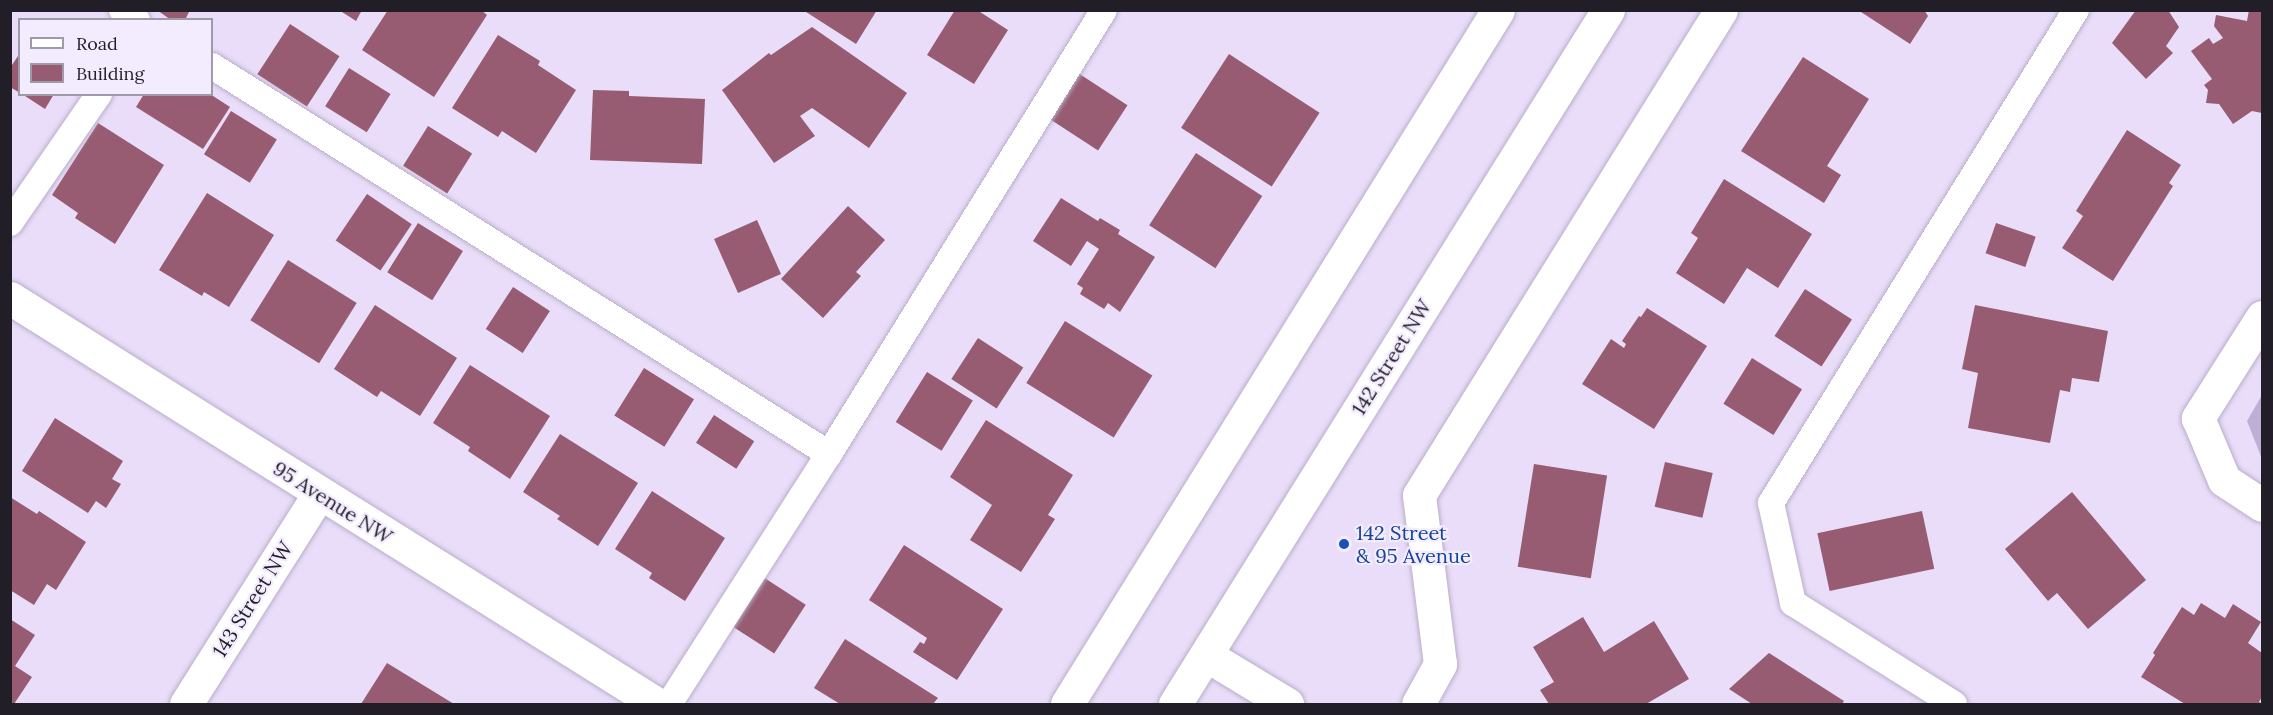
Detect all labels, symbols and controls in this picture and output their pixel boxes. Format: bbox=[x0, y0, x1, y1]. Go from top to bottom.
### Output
legend bbox=[18, 18, 213, 96]
text: Road bbox=[76, 32, 118, 55]
text: Building bbox=[76, 62, 144, 85]
street label: 142 Street NW bbox=[1346, 295, 1436, 419]
street label: 95 Avenue NW bbox=[269, 456, 397, 548]
place label: 142 Street & 95 Avenue bbox=[1356, 520, 1471, 567]
street label: 143 Street NW bbox=[207, 537, 297, 661]
marker: 142 Street & 95 Avenue bbox=[1337, 537, 1351, 551]

